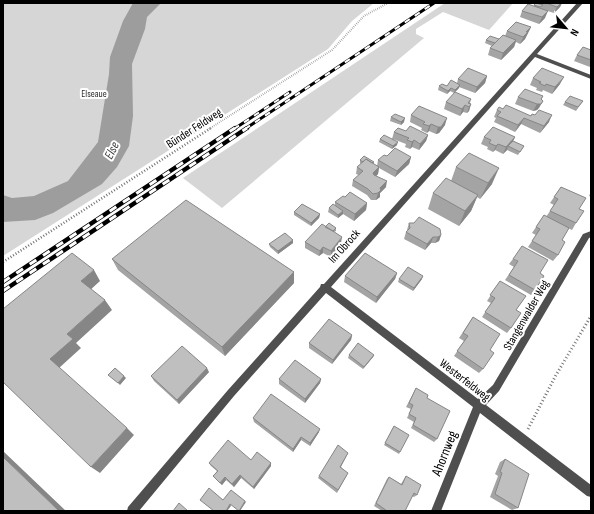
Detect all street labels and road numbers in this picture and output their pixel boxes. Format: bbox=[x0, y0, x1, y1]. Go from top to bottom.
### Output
street label: Bünder Feldweg bbox=[164, 105, 225, 152]
street label: Im Obrock bbox=[325, 226, 364, 266]
street label: Stangenwalder Weg bbox=[500, 277, 553, 353]
street label: Westerfeldweg bbox=[436, 356, 493, 405]
street label: Ahornweg bbox=[427, 428, 461, 479]

